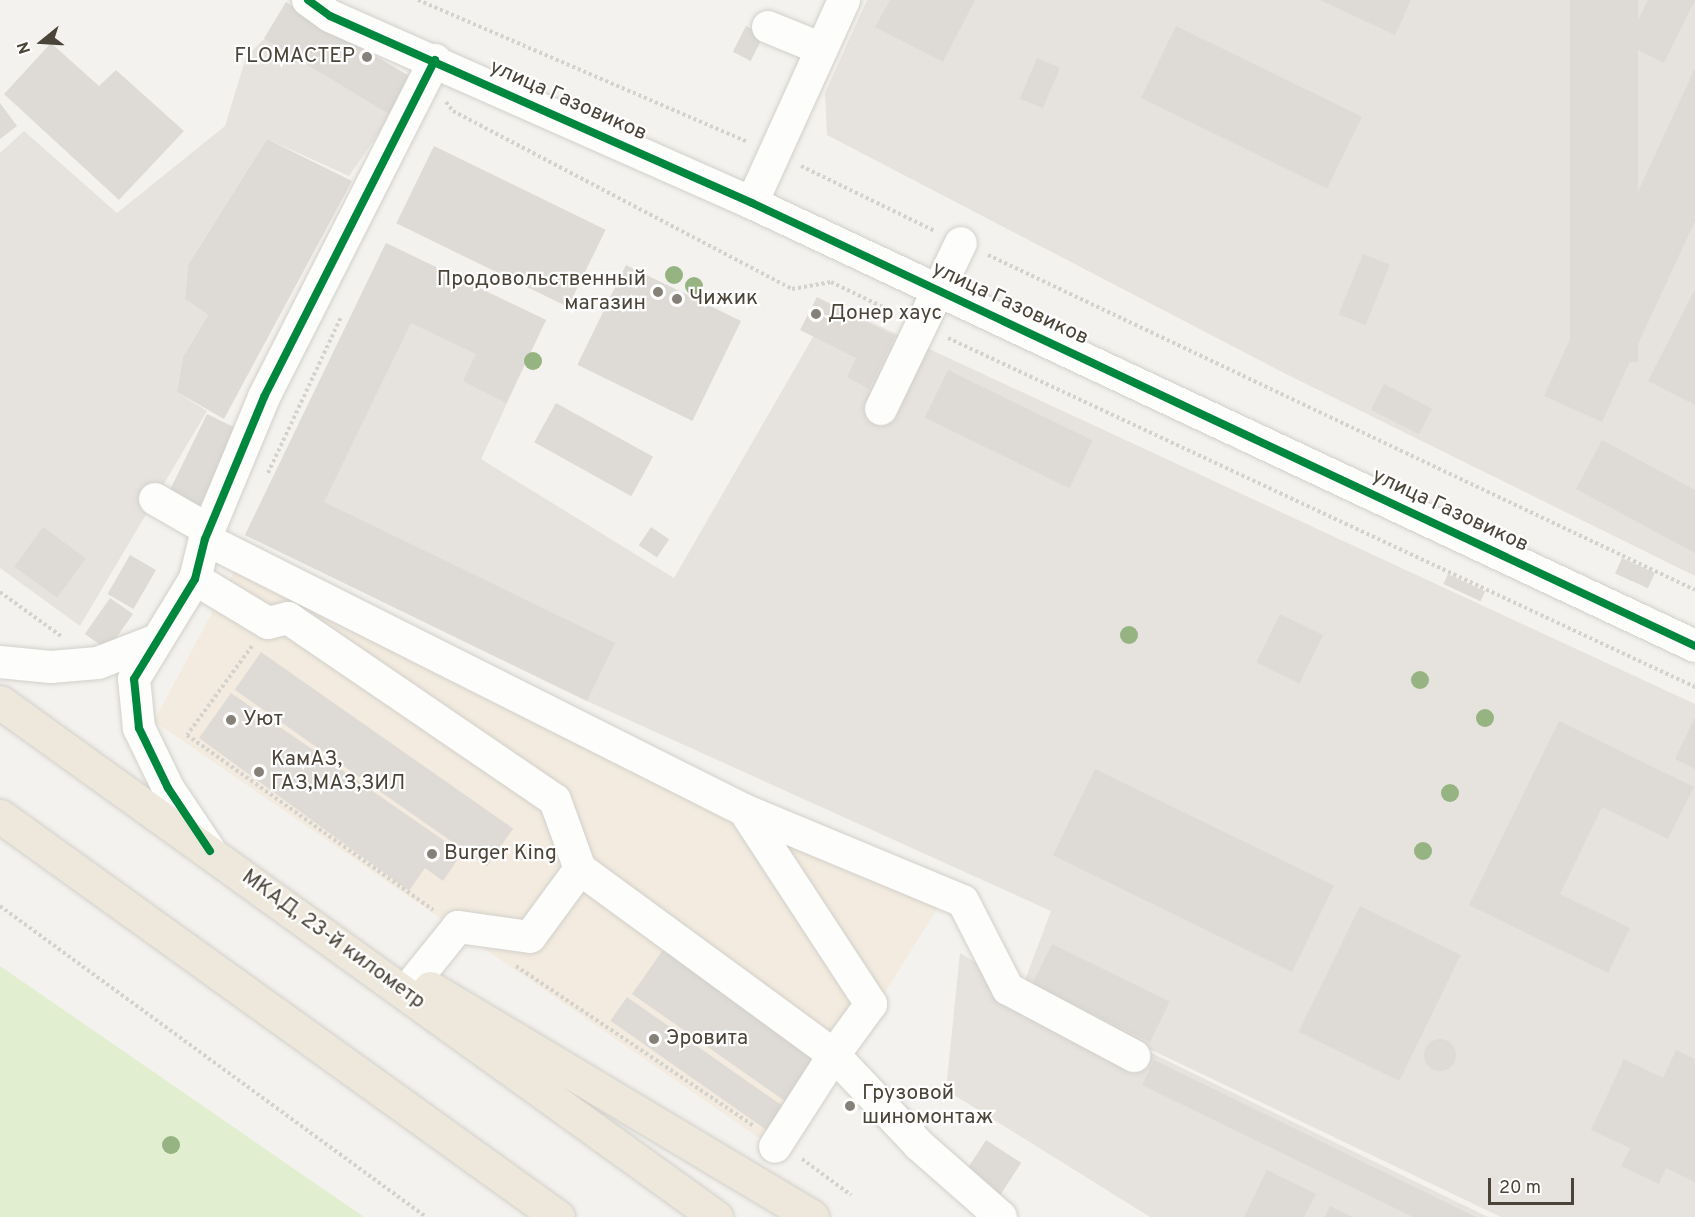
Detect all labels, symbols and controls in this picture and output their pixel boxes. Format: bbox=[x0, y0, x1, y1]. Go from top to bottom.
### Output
north arrow bbox=[12, 12, 72, 72]
text: N bbox=[14, 39, 36, 56]
place label: FLOМАСТЕР bbox=[234, 44, 355, 70]
marker: FLOМАСТЕР bbox=[360, 50, 374, 64]
street label: улица Газовиков bbox=[485, 55, 651, 147]
street label: улица Газовиков bbox=[928, 257, 1092, 351]
place label: Продовольственный магазин bbox=[437, 267, 646, 317]
marker: Продовольственный магазин bbox=[651, 285, 665, 299]
place label: Чижик bbox=[689, 286, 758, 312]
marker: Чижик bbox=[670, 292, 684, 306]
place label: Донер хаус bbox=[828, 301, 942, 327]
marker: Донер хаус bbox=[809, 307, 823, 321]
street label: улица Газовиков bbox=[1368, 464, 1532, 558]
place label: Уют bbox=[243, 707, 283, 733]
marker: Уют bbox=[224, 713, 238, 727]
place label: КамАЗ, ГАЗ,МАЗ,ЗИЛ bbox=[271, 747, 405, 797]
marker: КамАЗ, ГАЗ,МАЗ,ЗИЛ bbox=[252, 765, 266, 779]
place label: Burger King bbox=[444, 841, 557, 867]
marker: Burger King bbox=[425, 847, 439, 861]
street label: МКАД, 23-й километр bbox=[236, 865, 430, 1015]
place label: Эровита bbox=[666, 1026, 748, 1052]
marker: Эровита bbox=[647, 1032, 661, 1046]
place label: Грузовой шиномонтаж bbox=[862, 1081, 993, 1131]
marker: Грузовой шиномонтаж bbox=[843, 1099, 857, 1113]
scale bar bbox=[1491, 1166, 1576, 1204]
text: 20 m bbox=[1499, 1177, 1541, 1200]

